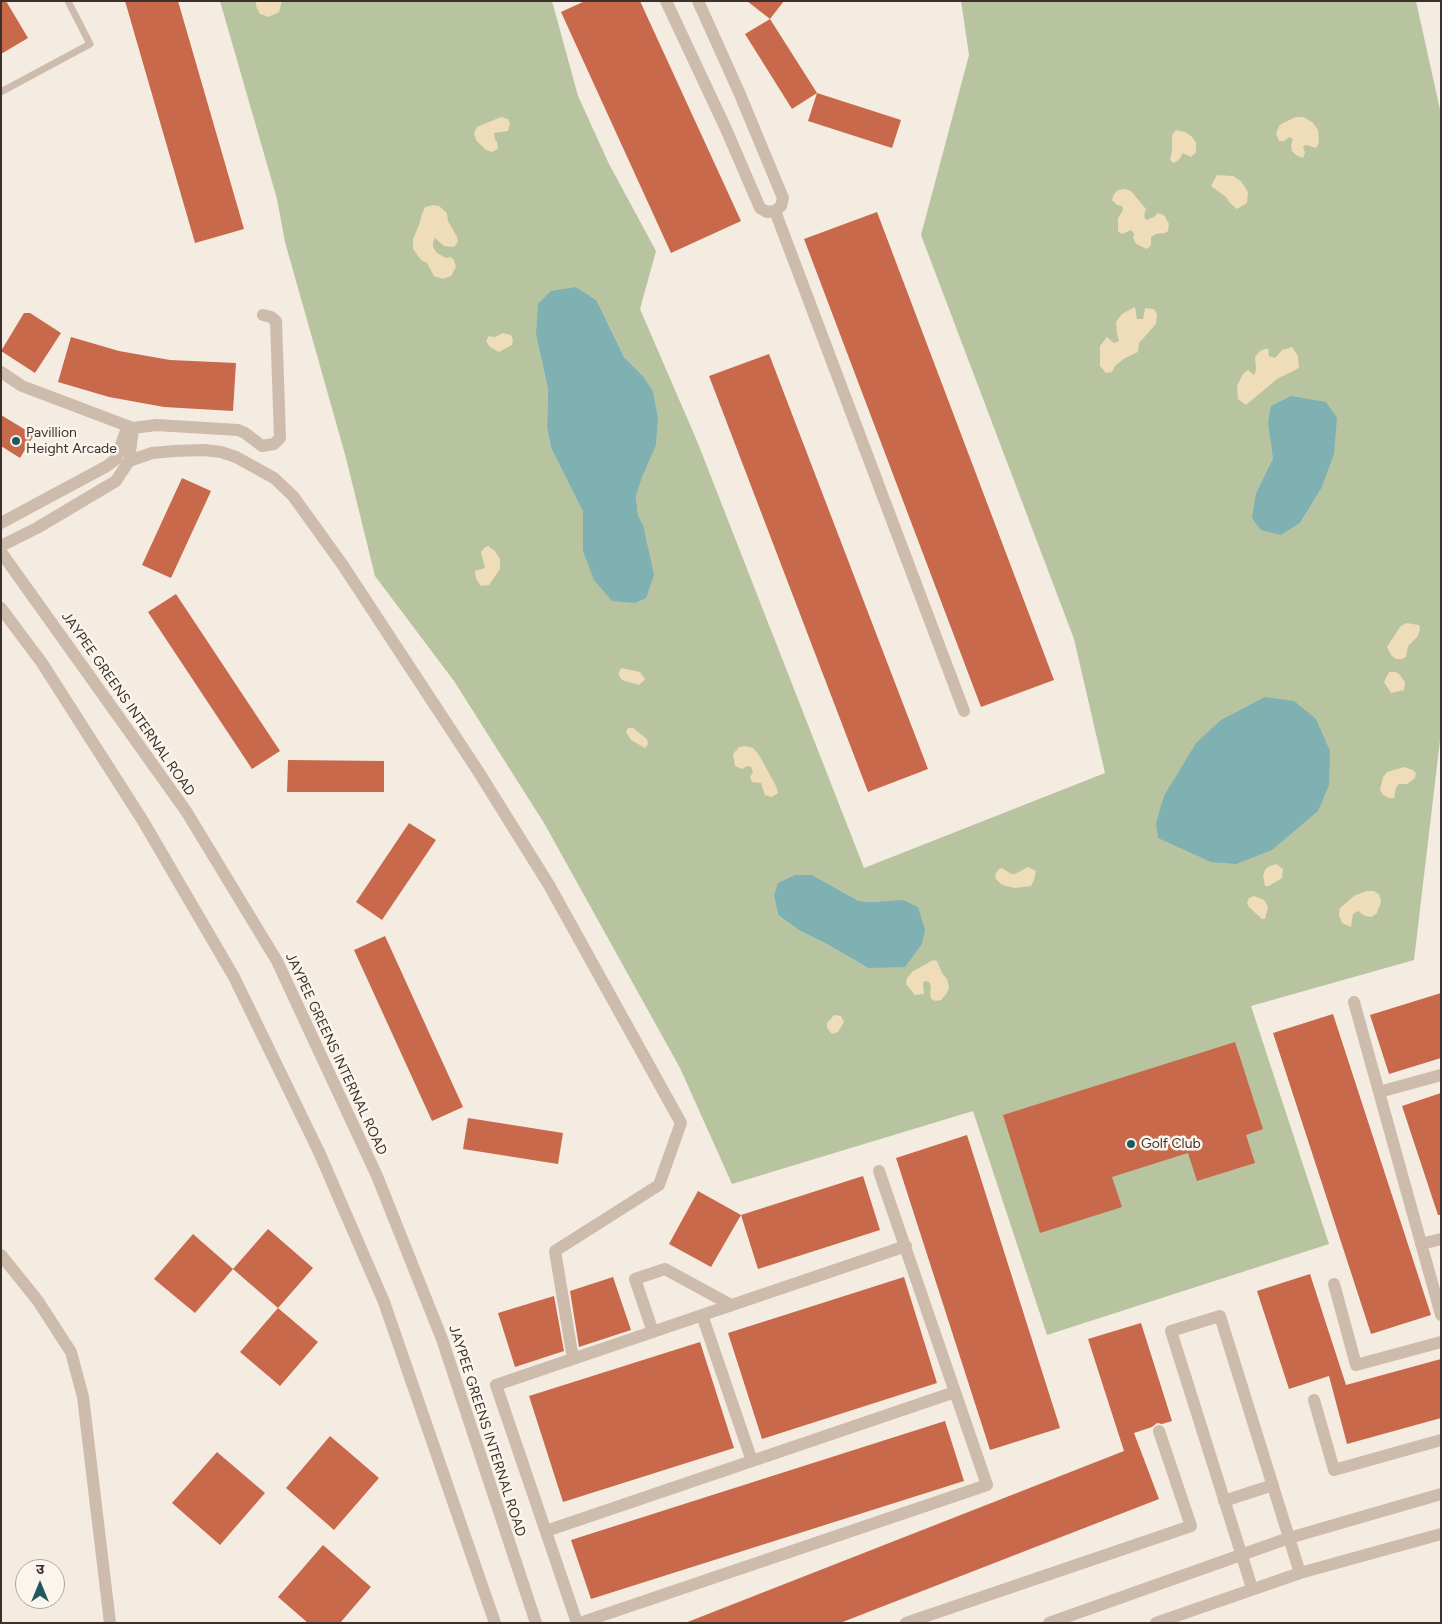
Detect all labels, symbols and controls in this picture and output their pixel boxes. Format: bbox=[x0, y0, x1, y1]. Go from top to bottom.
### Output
place label: Pavillion Height Arcade bbox=[26, 425, 117, 458]
marker: Pavillion Height Arcade bbox=[10, 435, 22, 447]
street label: JAYPEE GREENS INTERNAL ROAD bbox=[58, 609, 198, 799]
street label: JAYPEE GREENS INTERNAL ROAD bbox=[282, 950, 390, 1158]
place label: Golf Club bbox=[1141, 1136, 1201, 1152]
marker: Golf Club bbox=[1125, 1138, 1137, 1150]
street label: JAYPEE GREENS INTERNAL ROAD bbox=[445, 1323, 529, 1539]
north arrow bbox=[15, 1559, 65, 1609]
text: उ bbox=[36, 1561, 44, 1578]

